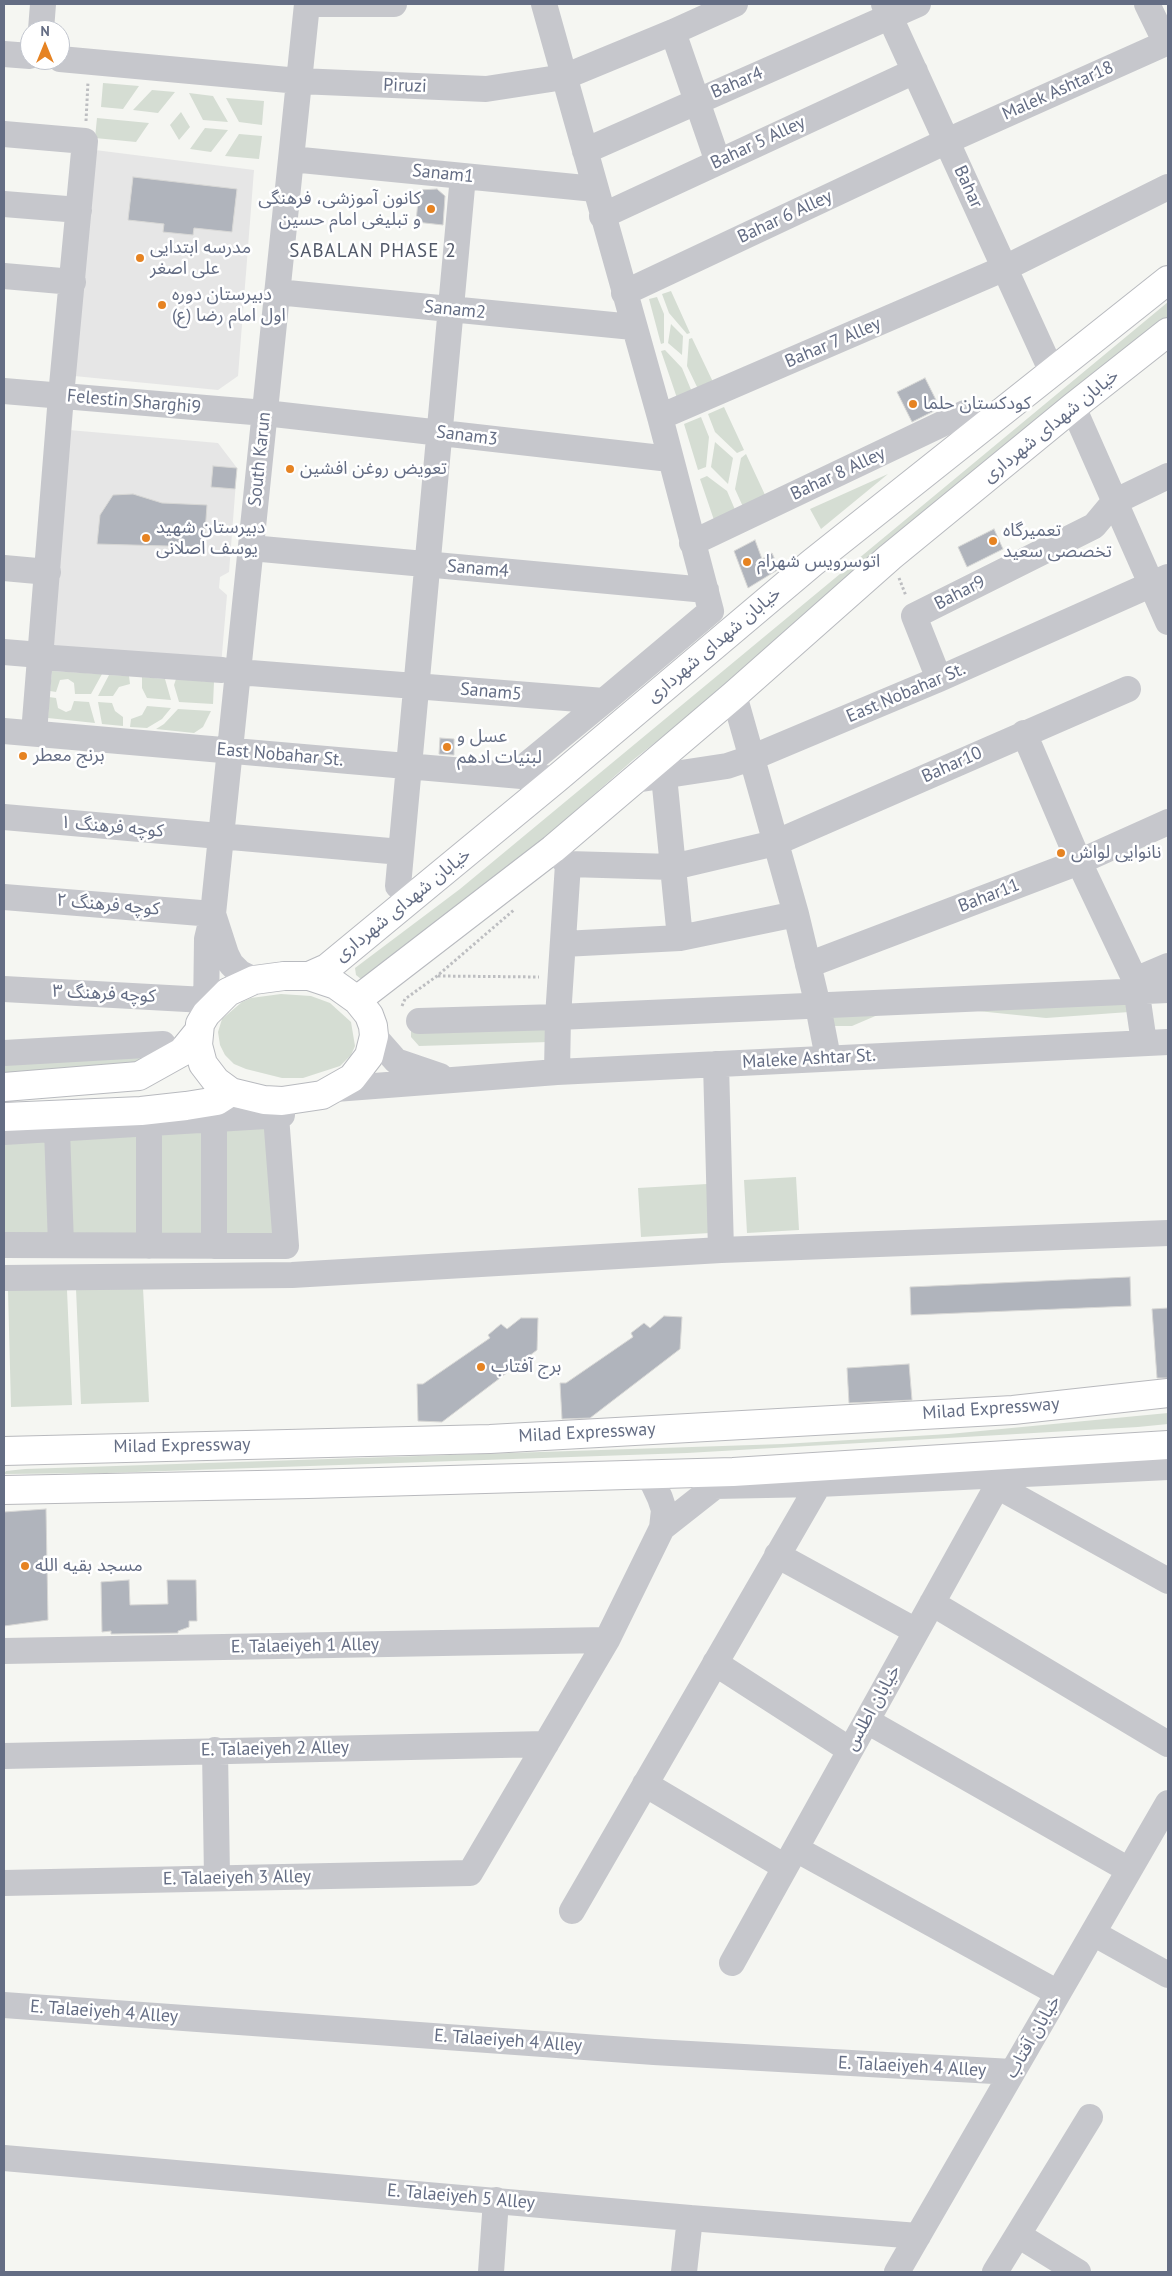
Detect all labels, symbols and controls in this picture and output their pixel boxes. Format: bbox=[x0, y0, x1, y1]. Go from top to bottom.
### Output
north arrow bbox=[20, 20, 70, 70]
text: N bbox=[40, 22, 50, 40]
street label: Malek Ashtar18 bbox=[999, 57, 1117, 125]
street label: Bahar4 bbox=[708, 62, 766, 104]
street label: Piruzi bbox=[383, 74, 427, 98]
street label: Bahar 5 Alley bbox=[707, 112, 809, 174]
street label: Sanam1 bbox=[411, 160, 475, 188]
street label: Bahar bbox=[949, 162, 987, 212]
street label: Bahar 6 Alley bbox=[734, 186, 836, 248]
place label: کانون آموزشی، فرهنگی و تبلیغی امام حسین bbox=[258, 188, 421, 230]
marker: کانون آموزشی، فرهنگی و تبلیغی امام حسین bbox=[425, 203, 437, 215]
place label: مدرسه ابتدایی علی اصغر bbox=[150, 237, 251, 280]
district label: SABALAN PHASE 2 bbox=[287, 241, 459, 263]
marker: مدرسه ابتدایی علی اصغر bbox=[134, 252, 146, 264]
place label: دبیرستان دوره اول امام رضا (ع) bbox=[172, 284, 286, 326]
street label: Sanam2 bbox=[423, 296, 487, 324]
marker: دبیرستان دوره اول امام رضا (ع) bbox=[156, 299, 168, 311]
street label: Bahar 7 Alley bbox=[782, 313, 884, 373]
street label: خیابان شهدای شهرداری bbox=[979, 365, 1123, 487]
street label: Felestin Sharghi9 bbox=[66, 385, 202, 419]
place label: کودکستان حلما bbox=[923, 393, 1031, 415]
marker: کودکستان حلما bbox=[907, 398, 919, 410]
street label: South Karun bbox=[244, 411, 276, 507]
street label: Sanam3 bbox=[435, 422, 499, 450]
street label: Bahar 8 Alley bbox=[787, 443, 889, 505]
place label: تعویض روغن افشین bbox=[300, 458, 447, 480]
marker: تعویض روغن افشین bbox=[284, 463, 296, 475]
place label: دبیرستان شهید یوسف اصلانی bbox=[156, 517, 265, 560]
place label: تعمیرگاه تخصصی سعید bbox=[1003, 520, 1112, 562]
marker: دبیرستان شهید یوسف اصلانی bbox=[140, 532, 152, 544]
marker: تعمیرگاه تخصصی سعید bbox=[987, 535, 999, 547]
place label: اتوسرویس شهرام bbox=[757, 551, 880, 573]
street label: Sanam4 bbox=[446, 556, 510, 582]
marker: اتوسرویس شهرام bbox=[741, 556, 753, 568]
street label: Bahar9 bbox=[931, 571, 989, 615]
street label: خیابان شهدای شهرداری bbox=[643, 583, 785, 707]
street label: East Nobahar St. bbox=[843, 658, 969, 728]
street label: Sanam5 bbox=[459, 679, 523, 705]
place label: عسل و لبنیات ادهم bbox=[457, 726, 542, 769]
street label: East Nobahar St. bbox=[216, 739, 344, 771]
marker: عسل و لبنیات ادهم bbox=[441, 741, 453, 753]
street label: Bahar10 bbox=[918, 742, 986, 788]
place label: برنج معطر bbox=[33, 745, 104, 767]
marker: برنج معطر bbox=[17, 750, 29, 762]
street label: کوچه فرهنگ ۱ bbox=[59, 812, 165, 842]
place label: نانوایی لواش bbox=[1071, 842, 1161, 864]
street label: خیابان شهدای شهرداری bbox=[331, 844, 475, 966]
marker: نانوایی لواش bbox=[1055, 847, 1067, 859]
street label: Bahar11 bbox=[955, 874, 1023, 918]
street label: کوچه فرهنگ ۲ bbox=[55, 890, 161, 920]
street label: کوچه فرهنگ ۳ bbox=[52, 981, 156, 1007]
street label: Maleke Ashtar St. bbox=[742, 1045, 876, 1073]
place label: برج آفتاب bbox=[491, 1356, 561, 1378]
marker: برج آفتاب bbox=[475, 1361, 487, 1373]
street label: Milad Expressway bbox=[922, 1393, 1060, 1425]
street label: Milad Expressway bbox=[518, 1419, 656, 1447]
street label: Milad Expressway bbox=[113, 1434, 251, 1458]
place label: مسجد بقیه الله bbox=[35, 1555, 143, 1577]
marker: مسجد بقیه الله bbox=[19, 1560, 31, 1572]
street label: E. Talaeiyeh 1 Alley bbox=[231, 1634, 379, 1658]
street label: خیابان اطلس bbox=[841, 1661, 905, 1755]
street label: E. Talaeiyeh 2 Alley bbox=[201, 1737, 349, 1761]
street label: E. Talaeiyeh 3 Alley bbox=[163, 1866, 311, 1890]
street label: خیابان آفتاب bbox=[1001, 1992, 1065, 2082]
street label: E. Talaeiyeh 4 Alley bbox=[29, 1996, 179, 2028]
street label: E. Talaeiyeh 4 Alley bbox=[433, 2025, 583, 2057]
street label: E. Talaeiyeh 4 Alley bbox=[837, 2052, 987, 2082]
street label: E. Talaeiyeh 5 Alley bbox=[386, 2180, 536, 2214]

